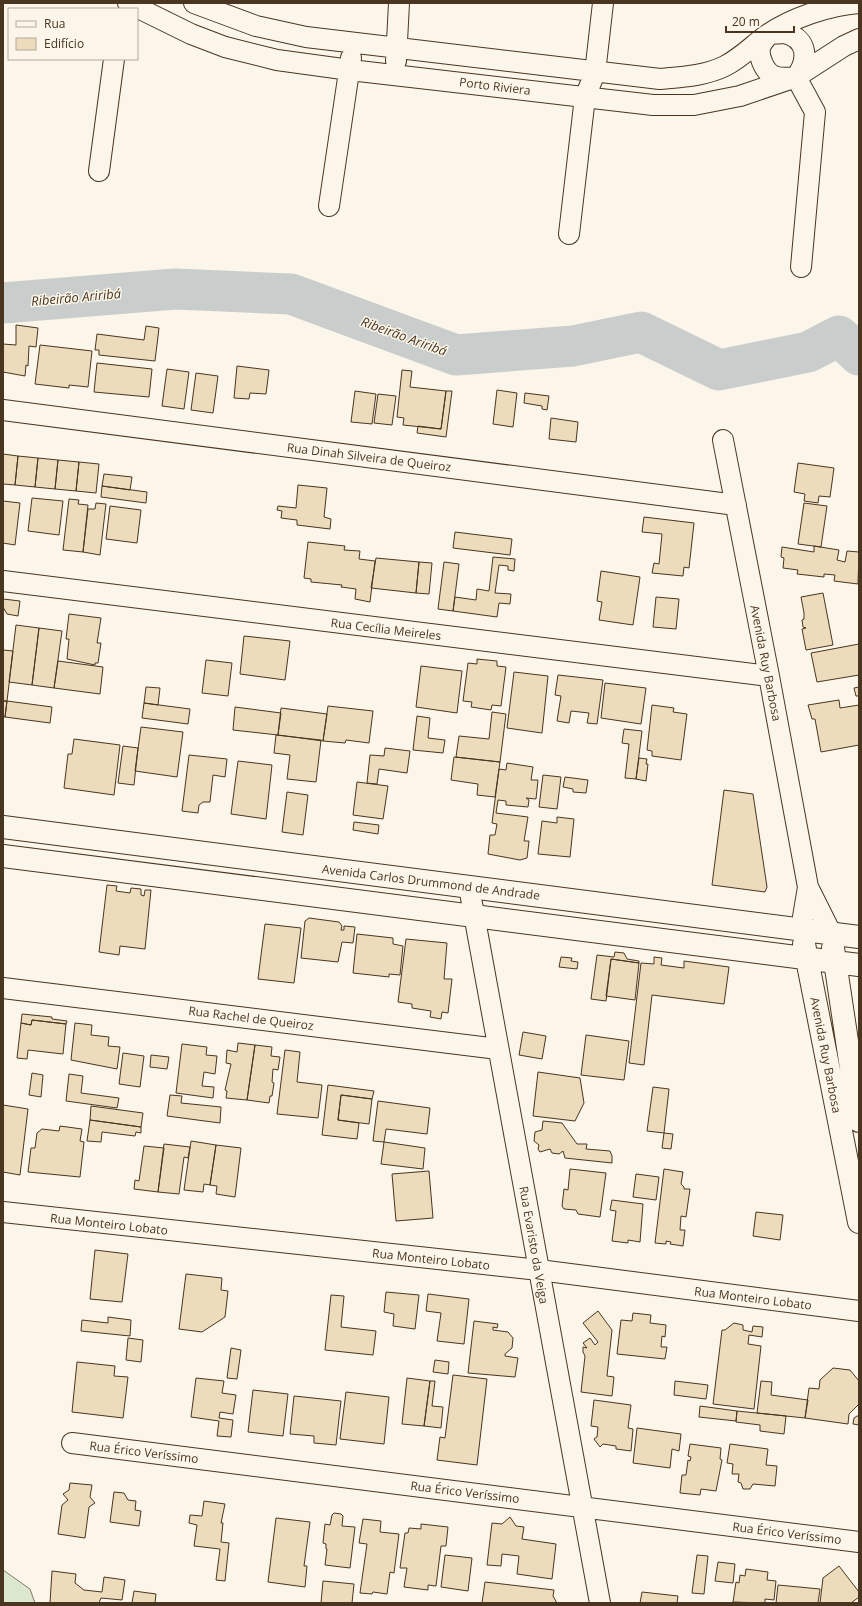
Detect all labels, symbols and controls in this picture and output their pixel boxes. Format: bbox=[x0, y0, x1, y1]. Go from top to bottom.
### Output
legend bbox=[8, 8, 138, 60]
scale bar bbox=[726, 8, 794, 34]
text: 20 m bbox=[732, 13, 760, 30]
text: Rua bbox=[44, 15, 65, 32]
text: Edifício bbox=[44, 35, 84, 52]
street label: Porto Riviera bbox=[458, 73, 532, 99]
water label: Ribeirão Ariribá bbox=[30, 284, 122, 310]
water label: Ribeirão Ariribá bbox=[359, 312, 450, 360]
street label: Rua Dinah Silveira de Queiroz bbox=[286, 438, 452, 476]
street label: Avenida Ruy Barbosa bbox=[746, 603, 786, 723]
street label: Rua Cecília Meireles bbox=[330, 614, 442, 644]
street label: Avenida Carlos Drummond de Andrade bbox=[321, 860, 541, 904]
street label: Avenida Ruy Barbosa bbox=[806, 995, 846, 1115]
street label: Rua Rachel de Queiroz bbox=[187, 1002, 315, 1034]
street label: Rua Evaristo da Veiga bbox=[515, 1185, 553, 1305]
street label: Rua Monteiro Lobato bbox=[49, 1209, 169, 1239]
street label: Rua Monteiro Lobato bbox=[371, 1244, 491, 1274]
street label: Rua Monteiro Lobato bbox=[693, 1282, 813, 1314]
street label: Rua Érico Veríssimo bbox=[88, 1437, 200, 1467]
street label: Rua Érico Veríssimo bbox=[409, 1477, 521, 1507]
street label: Rua Érico Veríssimo bbox=[731, 1518, 843, 1548]

